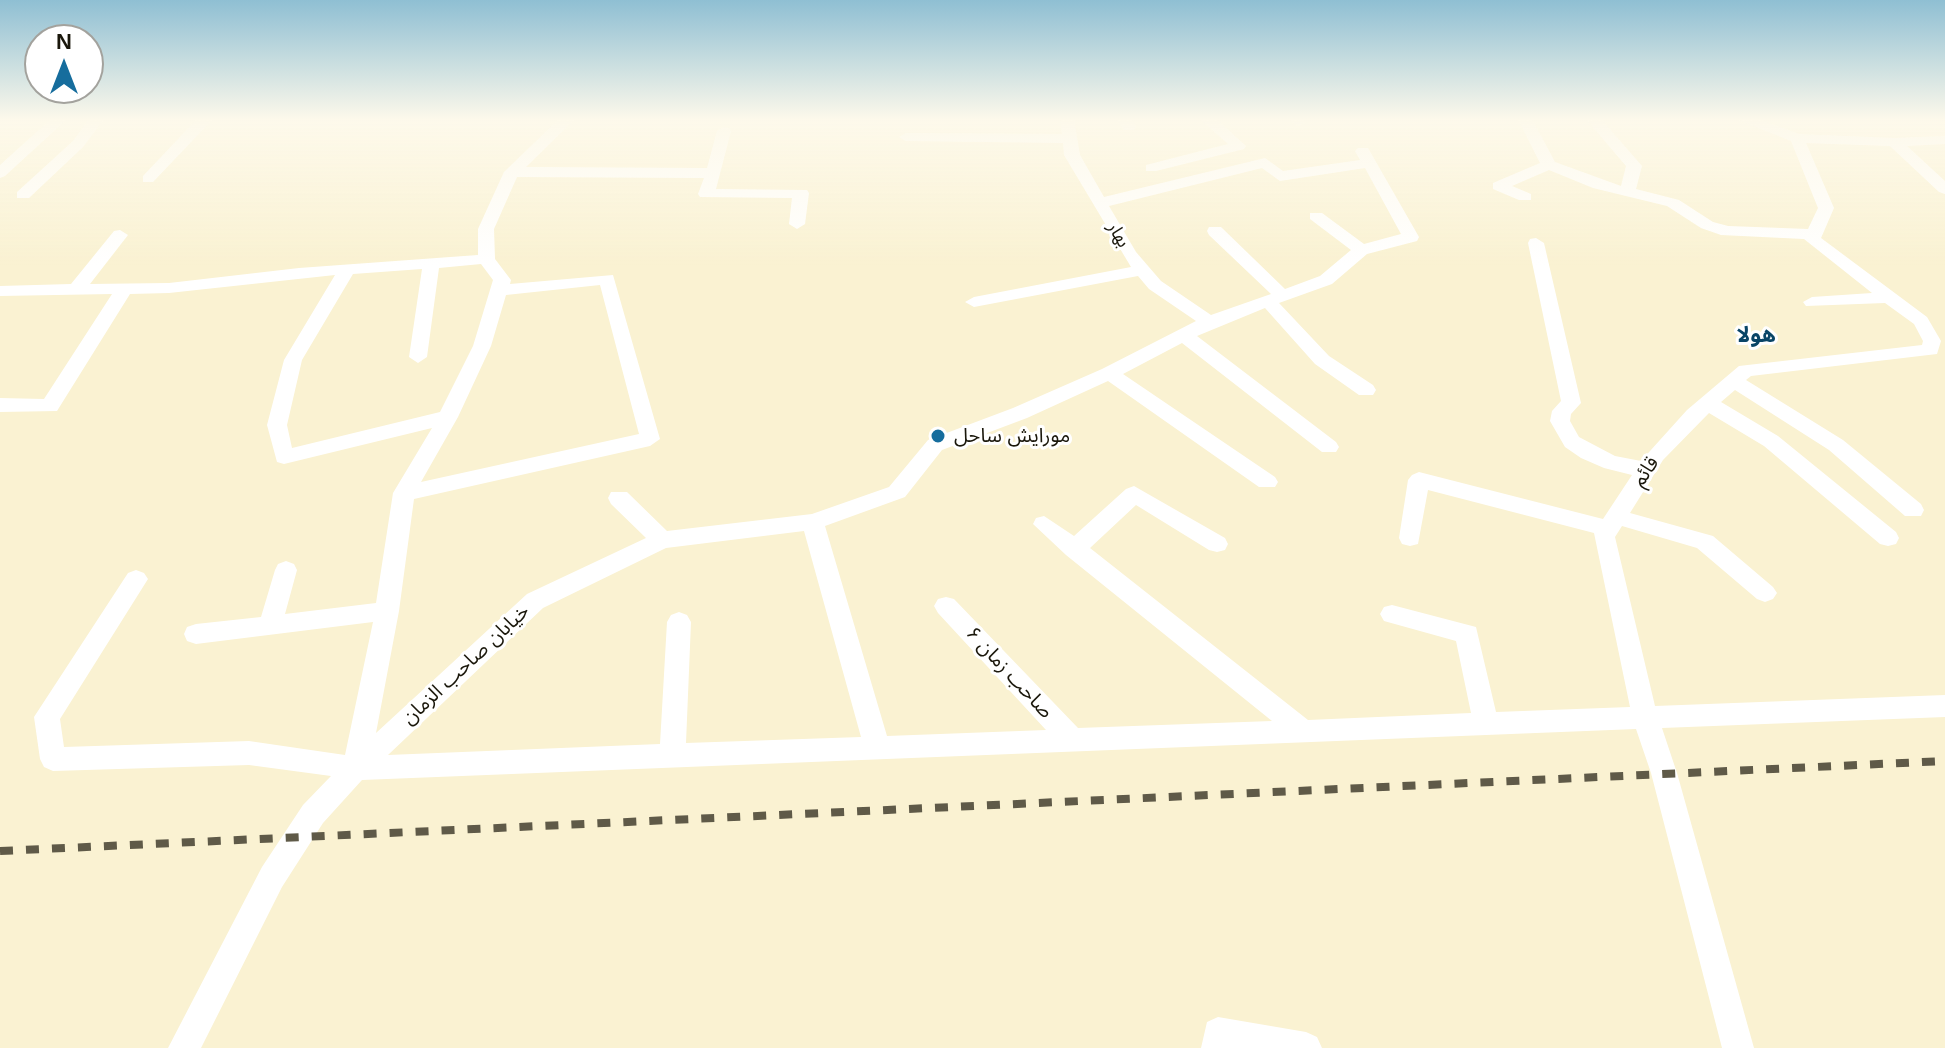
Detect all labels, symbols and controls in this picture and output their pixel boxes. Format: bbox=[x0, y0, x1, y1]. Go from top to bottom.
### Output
north arrow bbox=[24, 24, 104, 104]
text: N bbox=[56, 29, 72, 54]
street label: بهار bbox=[1102, 218, 1134, 252]
district label: هولا bbox=[1736, 323, 1776, 349]
place label: مورایش ساحل bbox=[954, 424, 1070, 448]
marker: مورایش ساحل bbox=[929, 427, 947, 445]
street label: قائم bbox=[1627, 452, 1665, 492]
street label: خیابان صاحب الزمان bbox=[397, 600, 535, 730]
street label: صاحب زمان ۶ bbox=[960, 622, 1058, 724]

